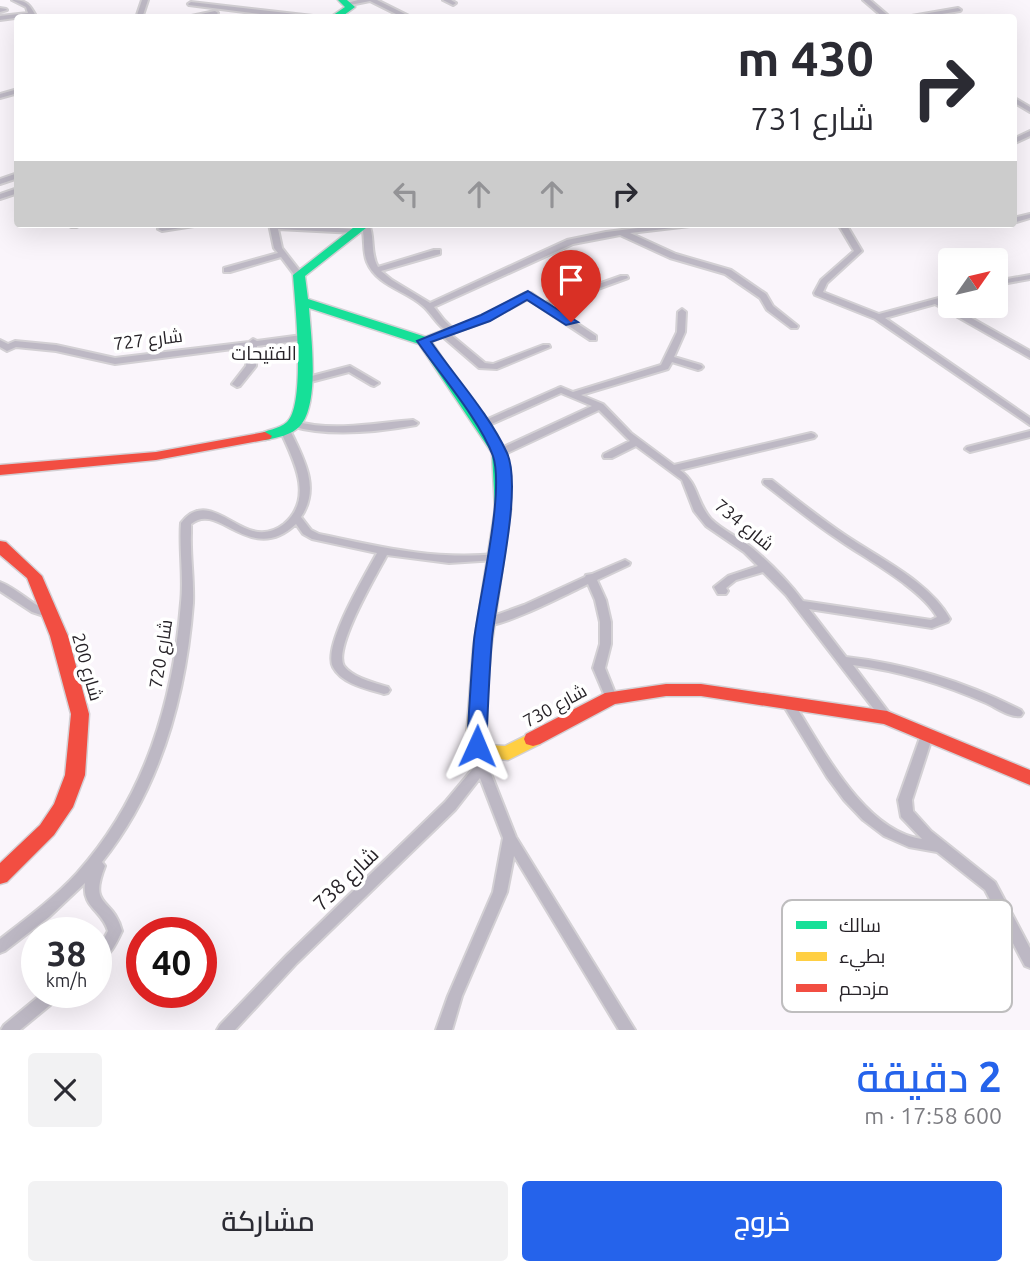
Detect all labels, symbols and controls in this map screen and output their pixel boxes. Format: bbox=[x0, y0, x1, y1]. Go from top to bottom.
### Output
text: 430 m bbox=[737, 30, 874, 85]
icon: right bbox=[898, 42, 989, 133]
text: شارع 731 bbox=[751, 100, 874, 136]
icon: left bbox=[387, 175, 425, 213]
icon: ahead bbox=[460, 175, 498, 213]
icon: ahead bbox=[533, 175, 571, 213]
icon: right bbox=[606, 175, 644, 213]
north arrow bbox=[938, 248, 1008, 318]
map controls bbox=[938, 248, 1008, 318]
pin bbox=[541, 250, 601, 322]
icon: arrive bbox=[552, 261, 590, 299]
street label: شارع 727 bbox=[112, 325, 184, 356]
district label: الفتيحات bbox=[231, 342, 297, 364]
street label: شارع 734 bbox=[709, 495, 778, 556]
street label: شارع 720 bbox=[145, 618, 178, 690]
street label: شارع 200 bbox=[66, 631, 107, 704]
street label: شارع 730 bbox=[519, 680, 591, 733]
position arrow bbox=[440, 709, 514, 783]
street label: شارع 738 bbox=[308, 841, 385, 917]
legend bbox=[782, 900, 1012, 1012]
text: سالك bbox=[839, 914, 881, 936]
speed limit sign: 40 bbox=[126, 917, 217, 1008]
text: 38 bbox=[47, 933, 86, 973]
text: بطيء bbox=[839, 945, 885, 971]
text: km/h bbox=[46, 970, 87, 990]
text: مزدحم bbox=[839, 977, 889, 1002]
button: close bbox=[28, 1053, 102, 1127]
text: 2 دقيقة bbox=[856, 1053, 1002, 1100]
text: 600 m · 17:58 bbox=[864, 1103, 1002, 1128]
button: مشاركة bbox=[28, 1181, 508, 1261]
button: خروج bbox=[522, 1181, 1002, 1261]

